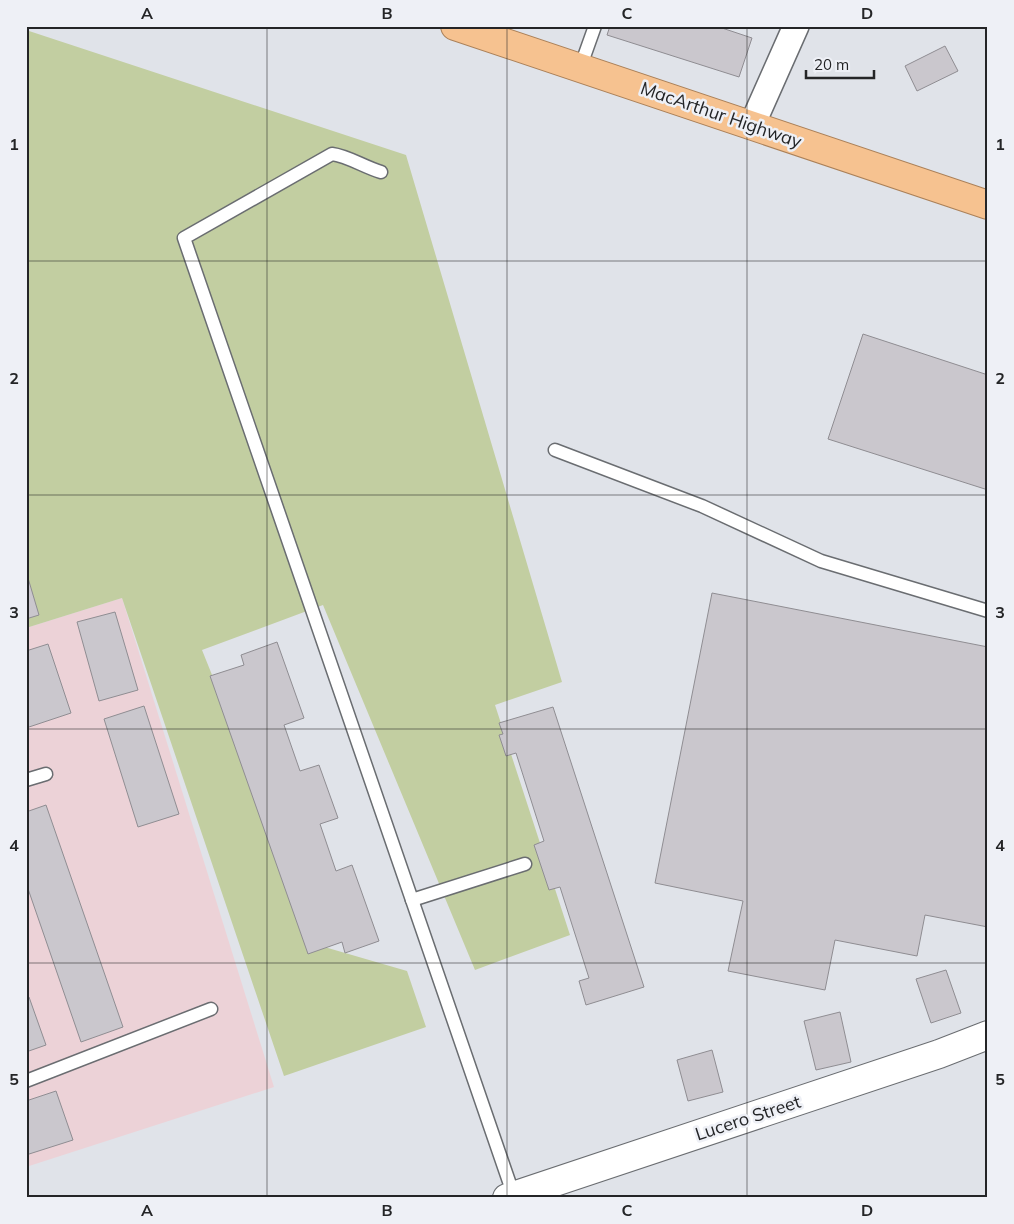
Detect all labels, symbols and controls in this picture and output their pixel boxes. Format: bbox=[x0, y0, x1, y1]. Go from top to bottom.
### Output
text: A bbox=[141, 3, 153, 23]
text: B bbox=[381, 3, 393, 23]
text: C bbox=[622, 3, 633, 23]
text: D bbox=[861, 3, 873, 23]
scale bar bbox=[806, 48, 874, 80]
text: 20 m bbox=[814, 55, 849, 74]
street label: MacArthur Highway bbox=[638, 76, 805, 153]
text: 1 bbox=[9, 134, 19, 154]
text: 1 bbox=[995, 134, 1005, 154]
text: 2 bbox=[9, 368, 19, 388]
text: 2 bbox=[995, 368, 1005, 388]
text: 3 bbox=[9, 602, 19, 622]
text: 3 bbox=[995, 602, 1005, 622]
text: 4 bbox=[9, 835, 19, 855]
text: 4 bbox=[995, 835, 1005, 855]
text: 5 bbox=[9, 1069, 19, 1089]
text: 5 bbox=[995, 1069, 1005, 1089]
street label: Lucero Street bbox=[692, 1090, 804, 1145]
text: A bbox=[141, 1200, 153, 1220]
text: B bbox=[381, 1200, 393, 1220]
text: C bbox=[622, 1200, 633, 1220]
text: D bbox=[861, 1200, 873, 1220]

